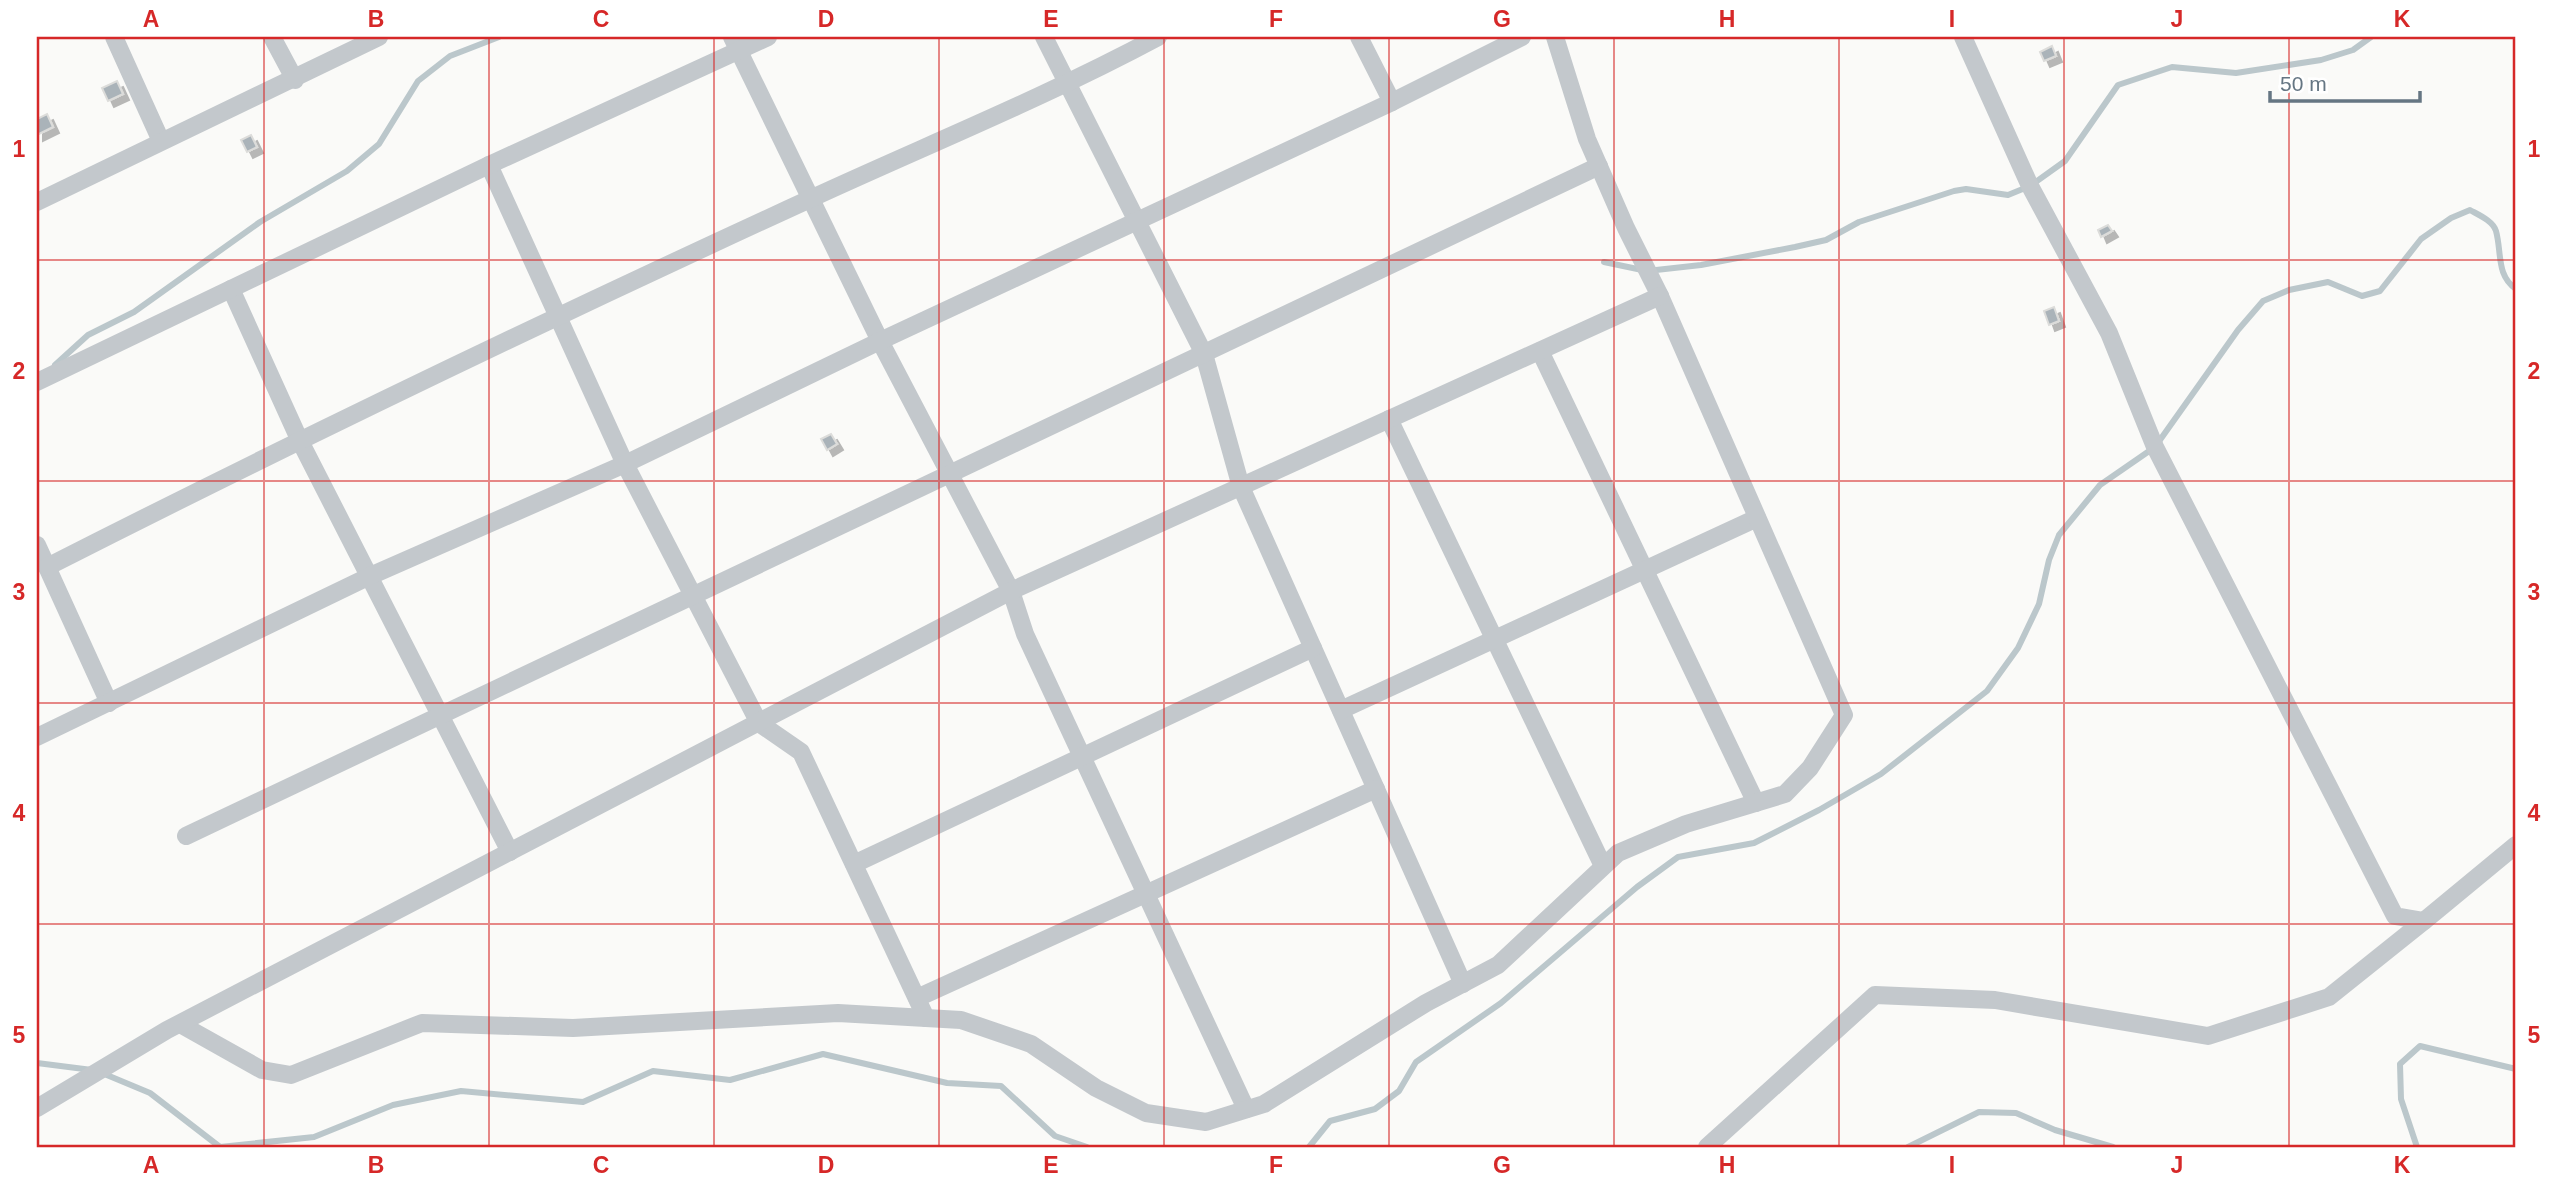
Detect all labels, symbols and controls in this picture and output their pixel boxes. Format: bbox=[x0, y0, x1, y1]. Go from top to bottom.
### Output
text: A bbox=[143, 6, 159, 32]
text: B bbox=[368, 6, 384, 32]
text: C bbox=[593, 6, 609, 32]
text: D bbox=[818, 6, 834, 32]
text: E bbox=[1043, 6, 1059, 32]
text: F bbox=[1269, 6, 1283, 32]
text: G bbox=[1493, 6, 1511, 32]
text: H bbox=[1719, 6, 1735, 32]
text: I bbox=[1949, 6, 1955, 32]
text: J bbox=[2171, 6, 2183, 32]
text: K bbox=[2394, 6, 2411, 32]
scale bar bbox=[2270, 60, 2420, 104]
text: 50 m bbox=[2280, 72, 2327, 95]
text: 1 bbox=[13, 136, 26, 162]
text: 1 bbox=[2528, 136, 2541, 162]
text: 2 bbox=[13, 358, 25, 384]
text: 2 bbox=[2528, 358, 2540, 384]
text: 3 bbox=[13, 579, 25, 605]
text: 3 bbox=[2528, 579, 2540, 605]
text: 4 bbox=[13, 800, 26, 826]
text: 4 bbox=[2528, 800, 2541, 826]
text: 5 bbox=[13, 1022, 26, 1048]
text: 5 bbox=[2528, 1022, 2541, 1048]
text: A bbox=[143, 1152, 159, 1178]
text: B bbox=[368, 1152, 384, 1178]
text: C bbox=[593, 1152, 609, 1178]
text: D bbox=[818, 1152, 834, 1178]
text: E bbox=[1043, 1152, 1059, 1178]
text: F bbox=[1269, 1152, 1283, 1178]
text: G bbox=[1493, 1152, 1511, 1178]
text: H bbox=[1719, 1152, 1735, 1178]
text: I bbox=[1949, 1152, 1955, 1178]
text: J bbox=[2171, 1152, 2183, 1178]
text: K bbox=[2394, 1152, 2411, 1178]

